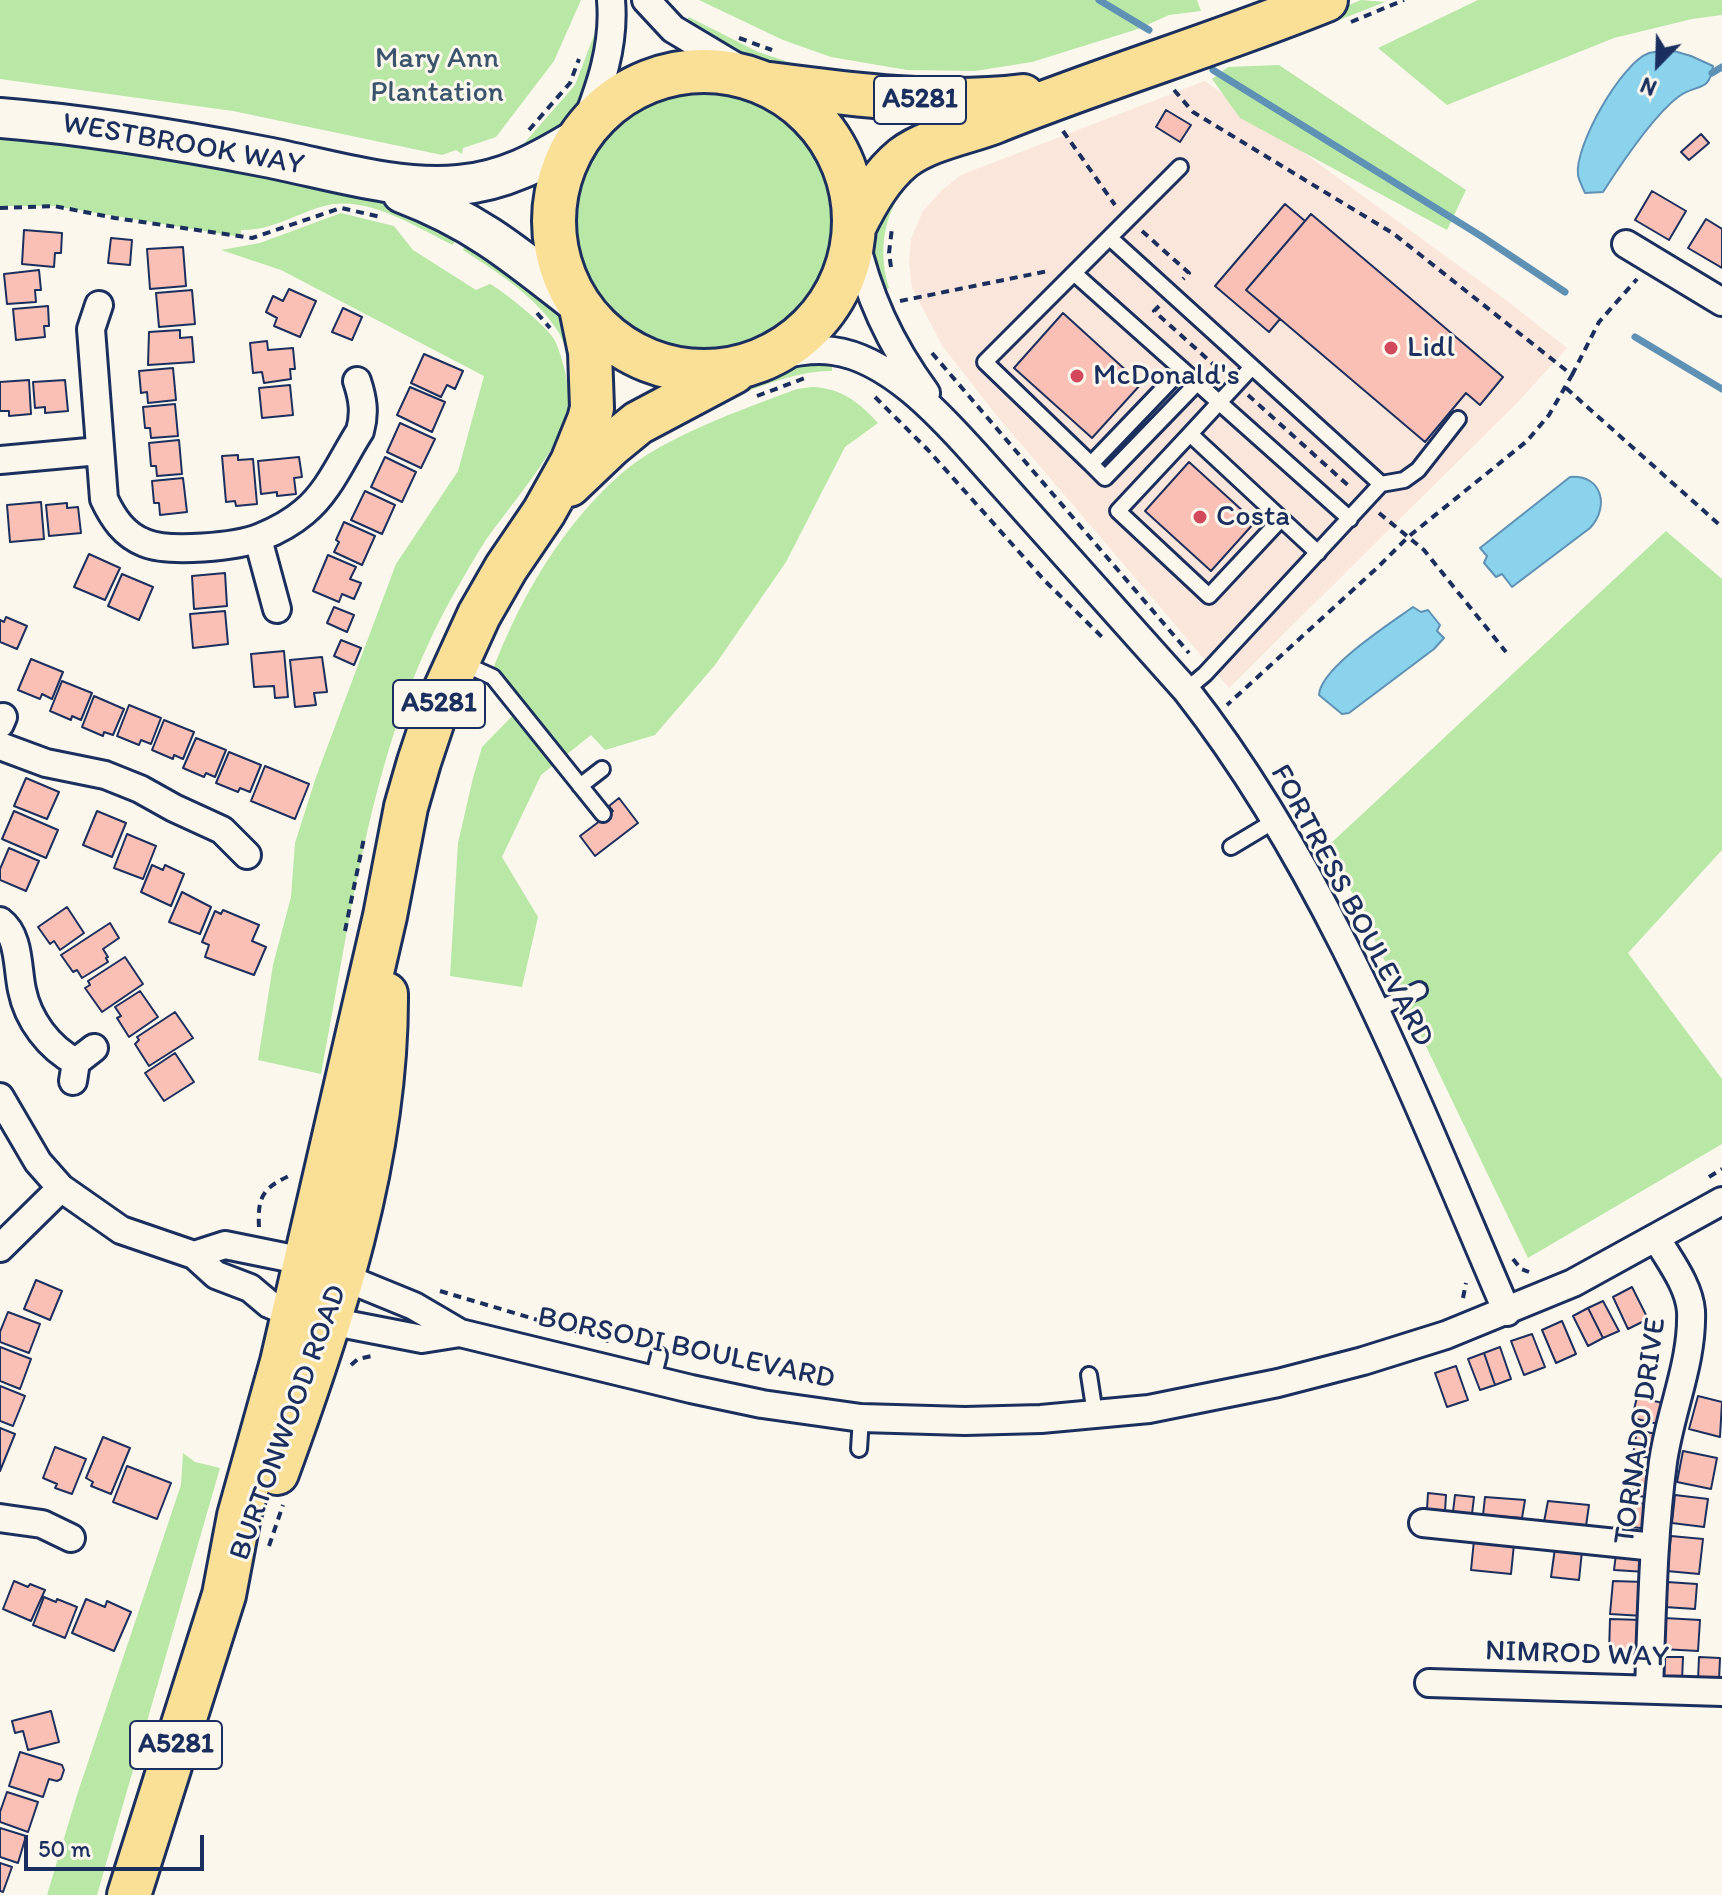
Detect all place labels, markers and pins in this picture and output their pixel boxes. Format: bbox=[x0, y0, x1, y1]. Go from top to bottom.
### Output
place label: Lidl bbox=[1407, 330, 1455, 366]
marker: Lidl bbox=[1382, 339, 1400, 357]
place label: McDonald's bbox=[1093, 358, 1240, 394]
marker: McDonald's bbox=[1068, 367, 1086, 385]
place label: Costa bbox=[1216, 499, 1290, 535]
marker: Costa bbox=[1191, 508, 1209, 526]

